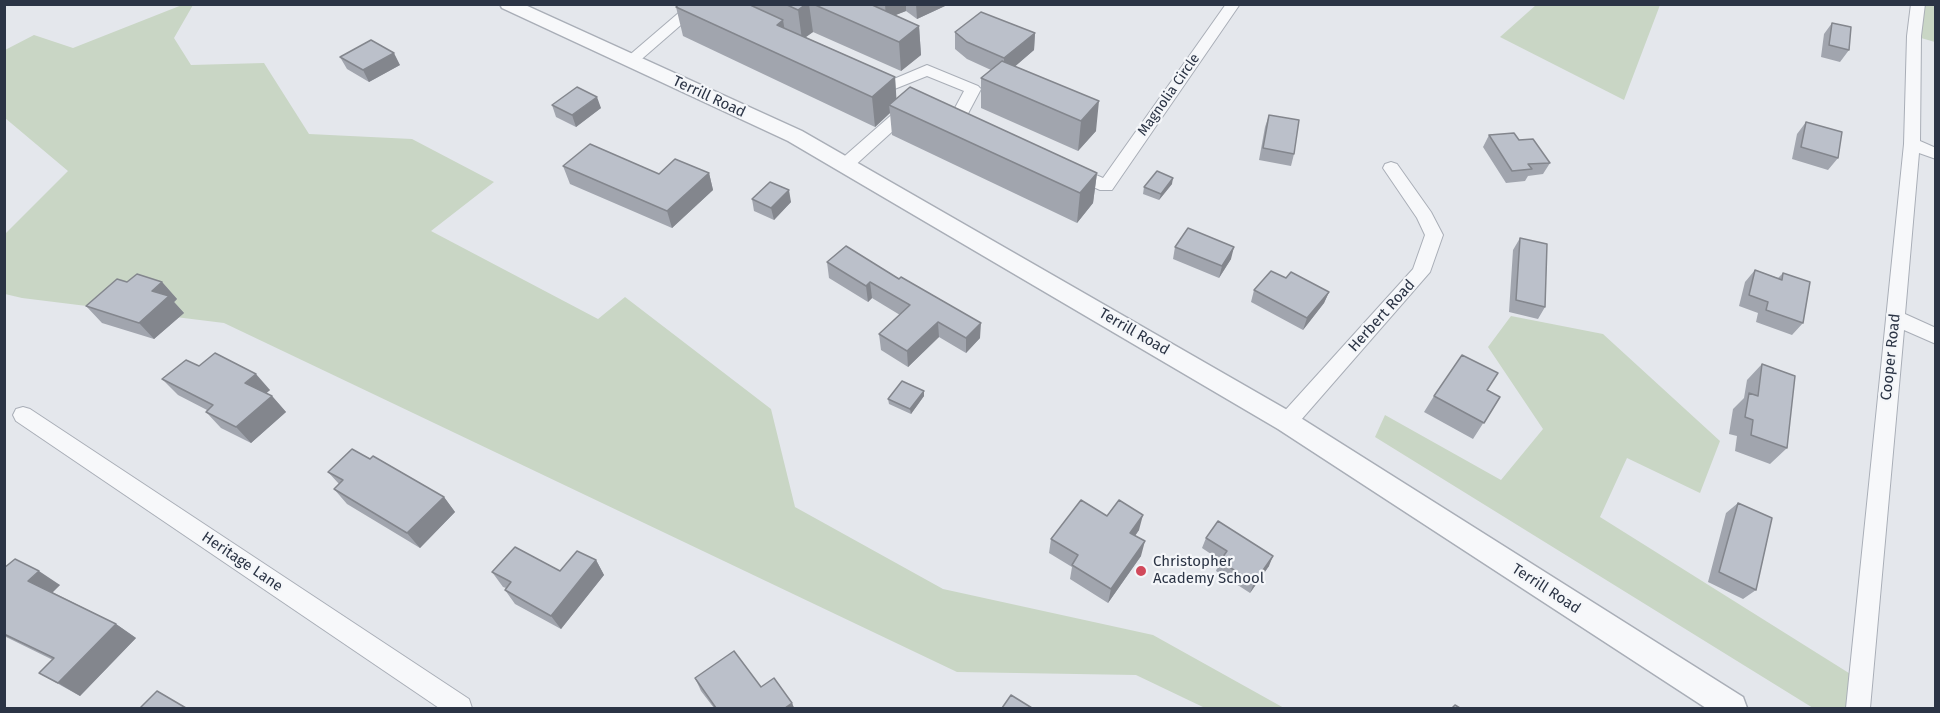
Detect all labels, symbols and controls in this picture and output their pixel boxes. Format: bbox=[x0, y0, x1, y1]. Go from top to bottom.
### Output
street label: Magnolia Circle bbox=[1134, 51, 1204, 139]
street label: Terrill Road bbox=[670, 72, 748, 122]
street label: Herbert Road bbox=[1345, 276, 1419, 356]
street label: Terrill Road bbox=[1096, 305, 1172, 359]
street label: Cooper Road bbox=[1877, 313, 1905, 401]
street label: Heritage Lane bbox=[198, 528, 286, 596]
place label: Christopher Academy School bbox=[1153, 553, 1264, 588]
street label: Terrill Road bbox=[1508, 560, 1584, 618]
marker: Christopher Academy School bbox=[1134, 564, 1148, 578]

